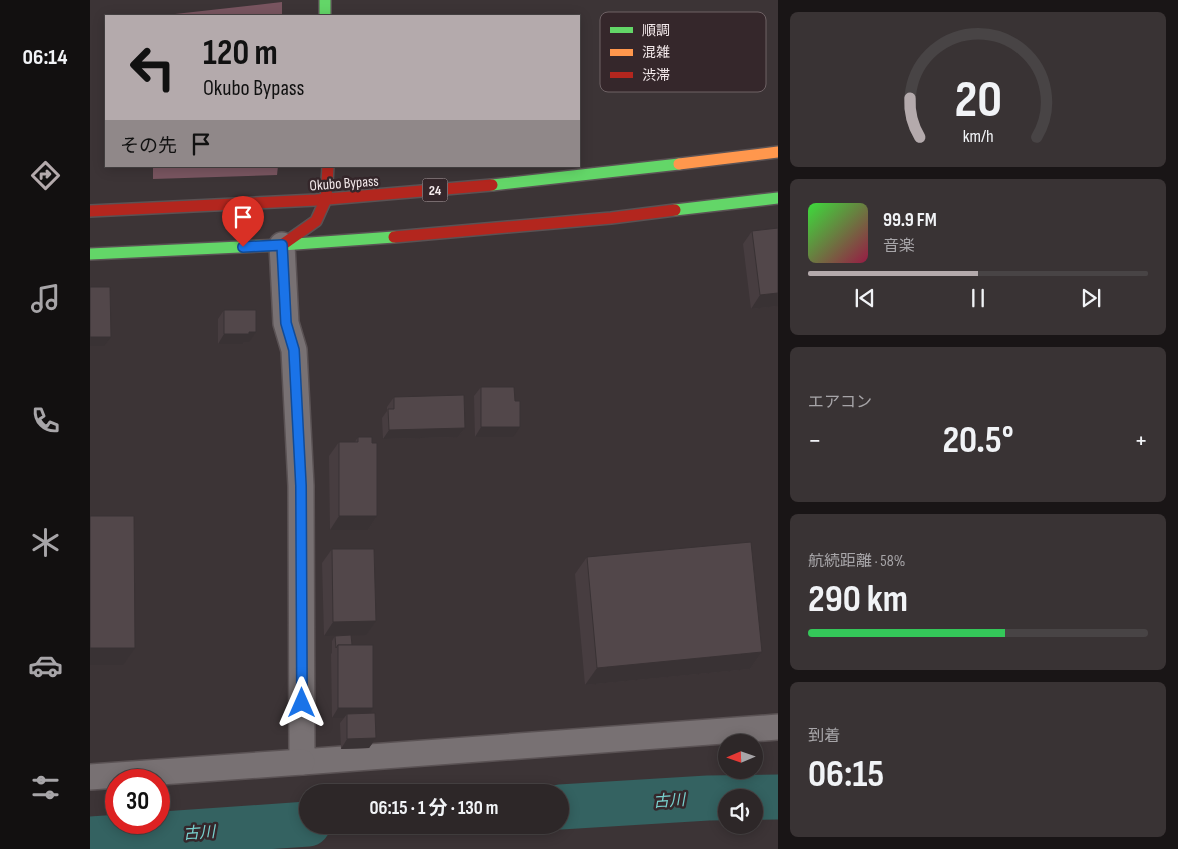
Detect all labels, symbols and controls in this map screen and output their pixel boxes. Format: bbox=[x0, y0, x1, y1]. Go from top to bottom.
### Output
legend bbox=[600, 12, 766, 92]
text: 順調 bbox=[642, 22, 670, 39]
text: 120 m bbox=[203, 32, 278, 75]
icon: left bbox=[120, 35, 185, 100]
text: 06:14 bbox=[23, 44, 67, 71]
text: 混雑 bbox=[642, 44, 670, 61]
text: 渋滞 bbox=[642, 67, 670, 84]
text: 20 bbox=[954, 69, 1002, 132]
text: Okubo Bypass bbox=[203, 75, 304, 102]
text: km/h bbox=[963, 126, 993, 147]
icon: arrive bbox=[187, 130, 215, 158]
text: その先 bbox=[120, 135, 177, 158]
icon: directions bbox=[28, 158, 63, 193]
street label: Okubo Bypass bbox=[309, 172, 379, 195]
road number: 24 bbox=[422, 178, 448, 202]
pin bbox=[222, 196, 264, 247]
icon: arrive bbox=[229, 203, 257, 231]
text: 99.9 FM bbox=[883, 209, 937, 232]
text: 音楽 bbox=[883, 237, 915, 256]
icon: music bbox=[28, 281, 63, 316]
icon: previous bbox=[851, 284, 879, 312]
icon: pause bbox=[964, 284, 992, 312]
icon: next bbox=[1077, 284, 1105, 312]
text: エアコン bbox=[808, 393, 872, 412]
icon: phone bbox=[28, 403, 63, 438]
text: 20.5° bbox=[942, 418, 1014, 463]
text: − bbox=[808, 424, 822, 457]
text: + bbox=[1134, 424, 1148, 457]
icon: climate bbox=[28, 525, 63, 560]
text: 航続距離 · 58% bbox=[808, 552, 905, 571]
text: 290 km bbox=[808, 577, 908, 622]
icon: car bbox=[28, 648, 63, 683]
position arrow bbox=[275, 676, 327, 728]
text: 到着 bbox=[808, 727, 840, 746]
north arrow bbox=[718, 734, 762, 779]
map controls bbox=[718, 734, 763, 834]
text: 06:15 bbox=[808, 752, 884, 797]
speed limit sign: 30 bbox=[105, 769, 170, 834]
icon: filters bbox=[28, 770, 63, 805]
button: sound bbox=[718, 789, 763, 834]
water label: 古川 bbox=[652, 791, 688, 812]
text: 06:15 · 1 分 · 130 m bbox=[370, 797, 498, 820]
water label: 古川 bbox=[182, 823, 218, 844]

